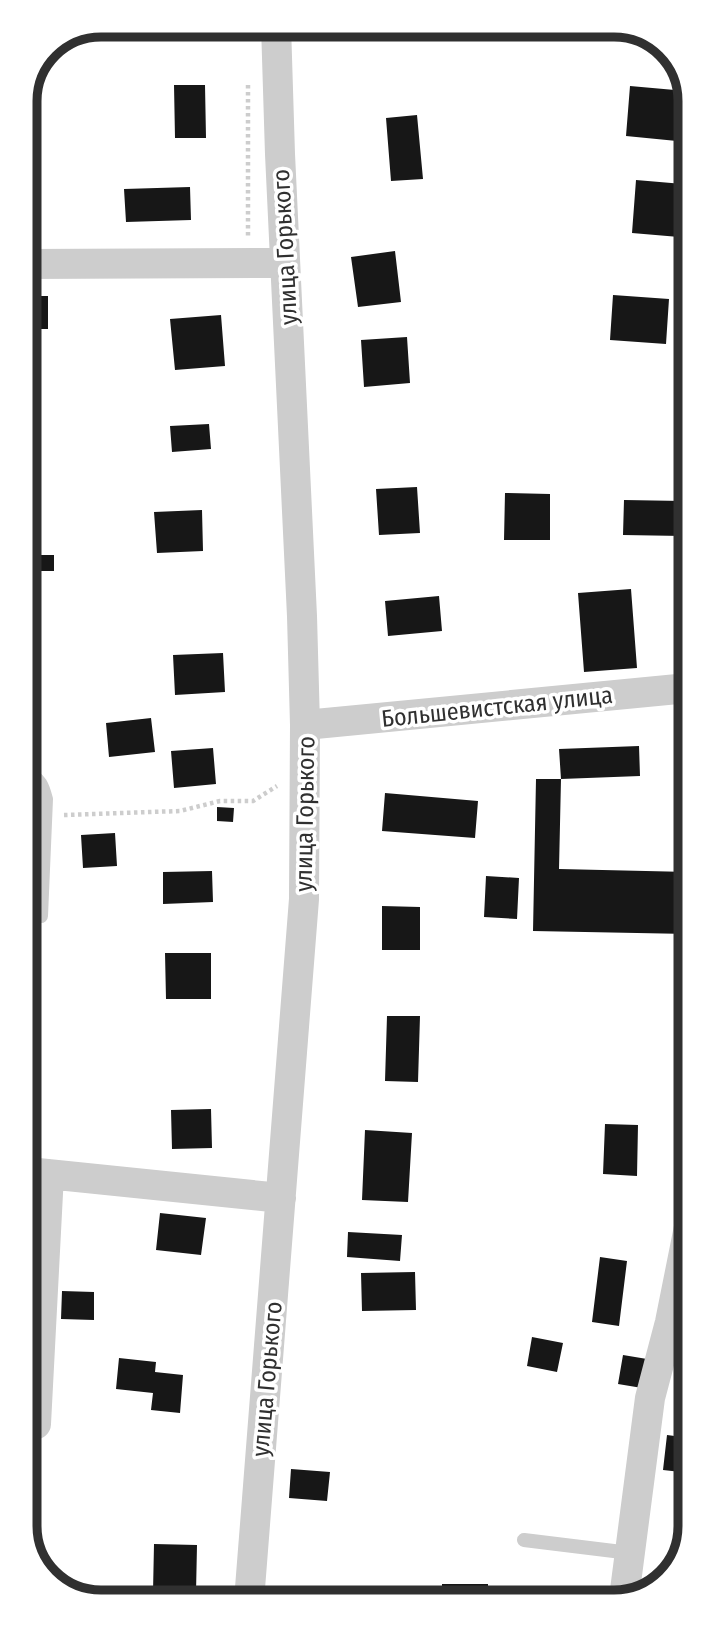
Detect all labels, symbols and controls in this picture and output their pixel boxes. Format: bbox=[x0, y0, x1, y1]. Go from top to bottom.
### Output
street label: улица Горького bbox=[267, 168, 303, 326]
street label: Большевистская улица bbox=[380, 681, 614, 733]
street label: улица Горького bbox=[290, 736, 320, 892]
street label: улица Горького bbox=[246, 1300, 288, 1458]

